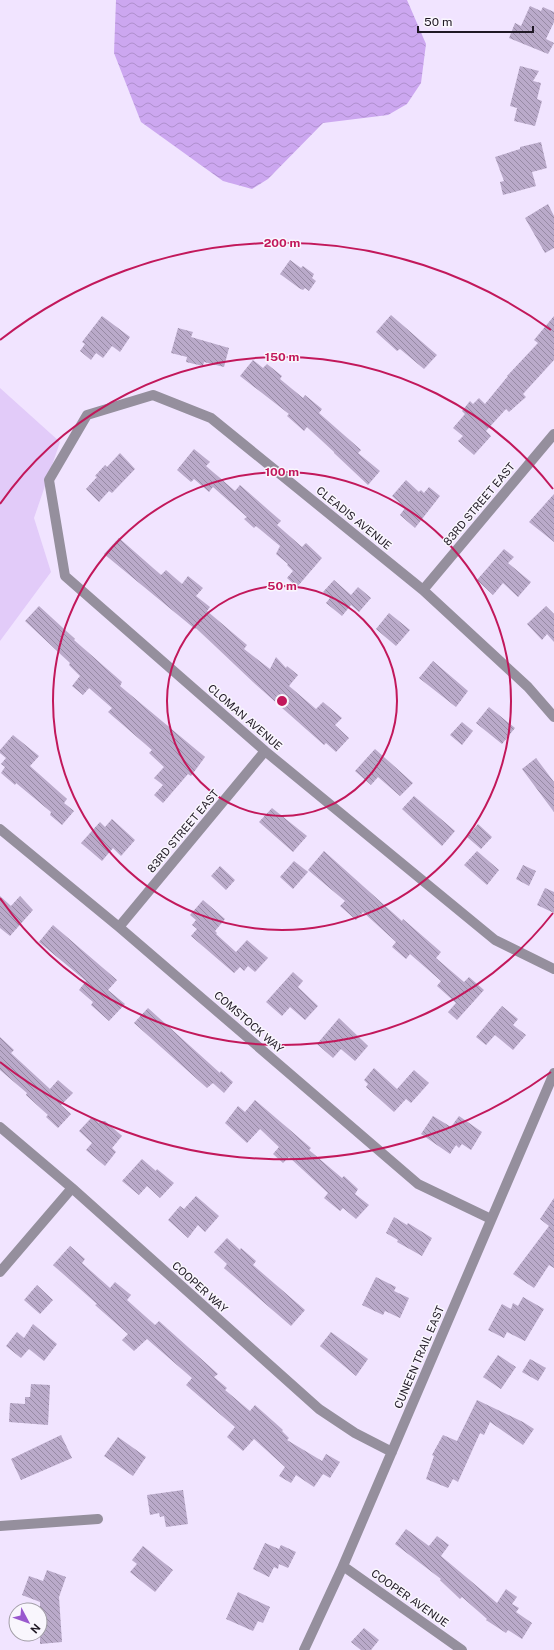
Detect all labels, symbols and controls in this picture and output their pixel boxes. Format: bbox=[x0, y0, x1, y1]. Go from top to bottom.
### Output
scale bar bbox=[418, 8, 533, 34]
text: 50 m bbox=[424, 15, 452, 29]
text: 200 m bbox=[264, 236, 300, 250]
text: 150 m bbox=[265, 350, 299, 364]
street label: 83RD STREET EAST bbox=[441, 460, 517, 548]
text: 100 m bbox=[265, 465, 299, 479]
street label: CLEADIS AVENUE bbox=[314, 484, 394, 552]
text: 50 m bbox=[267, 579, 297, 593]
street label: CLOMAN AVENUE bbox=[206, 682, 285, 752]
centre of rings bbox=[275, 694, 289, 708]
street label: 83RD STREET EAST bbox=[145, 787, 221, 875]
street label: COMSTOCK WAY bbox=[212, 989, 286, 1055]
street label: COOPER WAY bbox=[170, 1259, 230, 1315]
street label: CUNEEN TRAIL EAST bbox=[392, 1303, 446, 1410]
street label: COOPER AVENUE bbox=[369, 1567, 451, 1629]
north arrow bbox=[8, 1602, 48, 1642]
text: N bbox=[28, 1621, 43, 1636]

